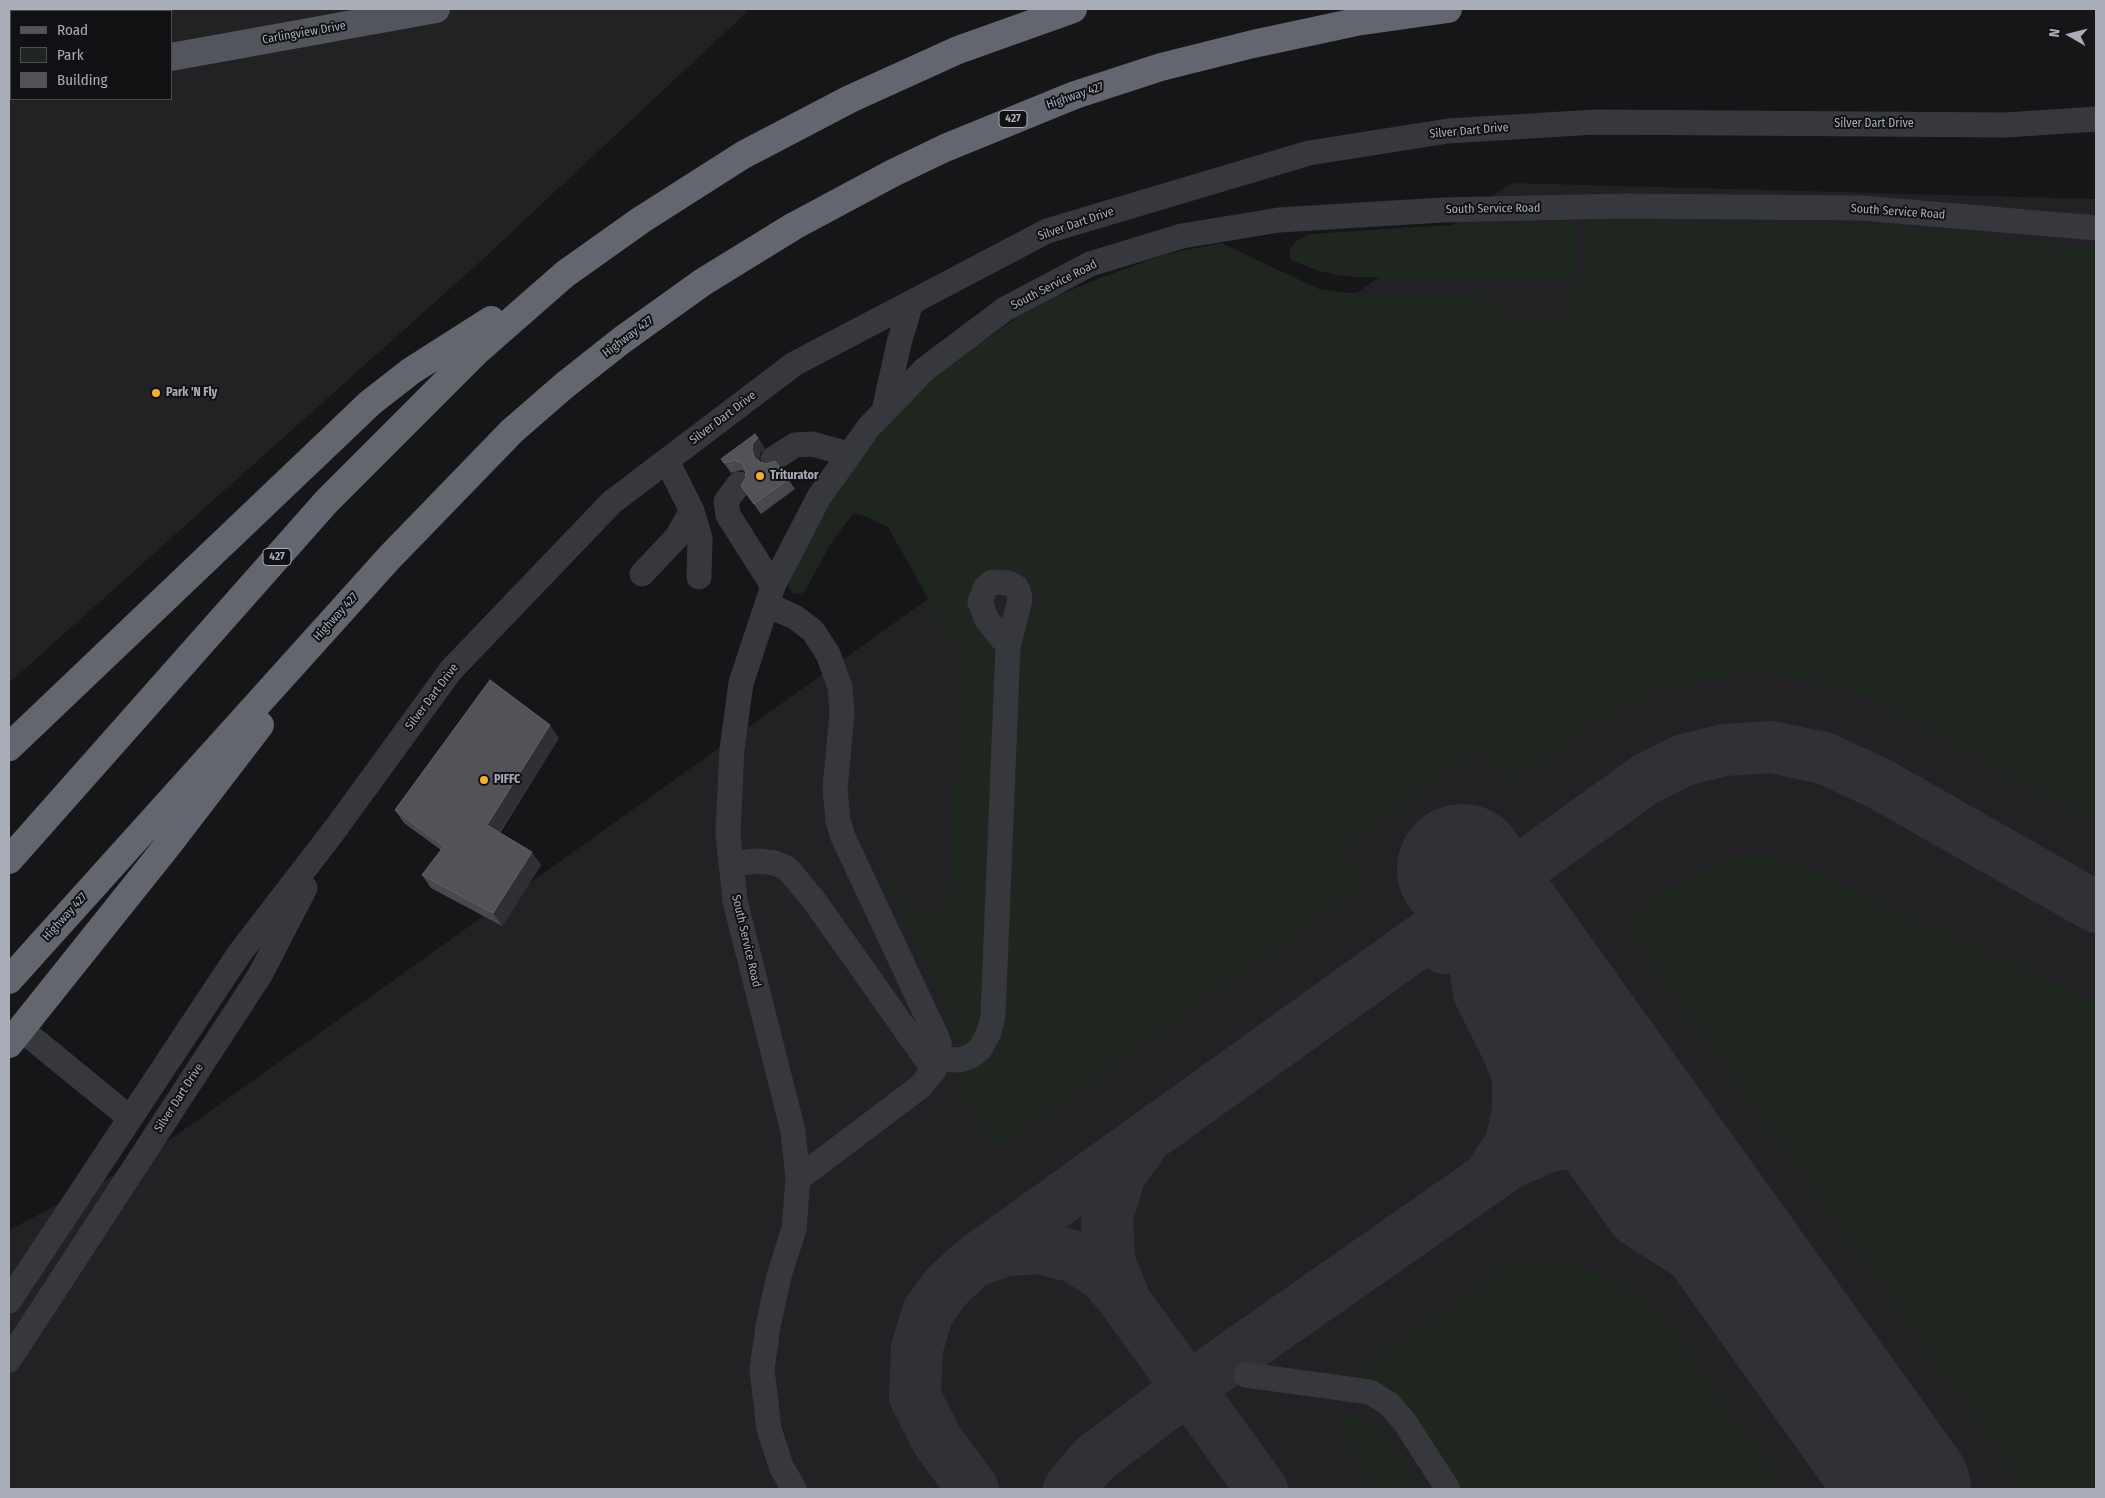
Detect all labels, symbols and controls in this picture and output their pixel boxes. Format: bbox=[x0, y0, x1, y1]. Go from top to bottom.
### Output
legend bbox=[10, 10, 172, 100]
north arrow bbox=[2045, 10, 2095, 60]
street label: Carlingview Drive bbox=[261, 19, 347, 47]
text: Road bbox=[57, 21, 88, 39]
text: N bbox=[2046, 28, 2064, 38]
text: Park bbox=[57, 46, 84, 64]
text: Building bbox=[57, 71, 108, 89]
street label: Highway 427 bbox=[1045, 79, 1105, 113]
road number: 427 bbox=[999, 110, 1027, 128]
street label: Silver Dart Drive bbox=[1834, 117, 1914, 131]
street label: Silver Dart Drive bbox=[1429, 120, 1509, 142]
street label: South Service Road bbox=[1446, 201, 1540, 217]
street label: South Service Road bbox=[1850, 202, 1946, 222]
street label: Silver Dart Drive bbox=[1036, 204, 1116, 244]
street label: South Service Road bbox=[1009, 257, 1099, 313]
street label: Highway 427 bbox=[600, 313, 656, 361]
place label: Park 'N Fly bbox=[166, 386, 217, 400]
marker: Park 'N Fly bbox=[150, 387, 162, 399]
street label: Silver Dart Drive bbox=[687, 388, 759, 448]
place label: Triturator bbox=[770, 469, 818, 483]
marker: Triturator bbox=[754, 470, 766, 482]
road number: 427 bbox=[263, 548, 291, 566]
street label: Highway 427 bbox=[311, 590, 361, 644]
street label: Silver Dart Drive bbox=[402, 661, 462, 733]
place label: PIFFC bbox=[494, 773, 520, 787]
marker: PIFFC bbox=[478, 774, 490, 786]
street label: Highway 427 bbox=[40, 890, 90, 944]
street label: South Service Road bbox=[728, 893, 764, 989]
street label: Silver Dart Drive bbox=[151, 1061, 207, 1135]

